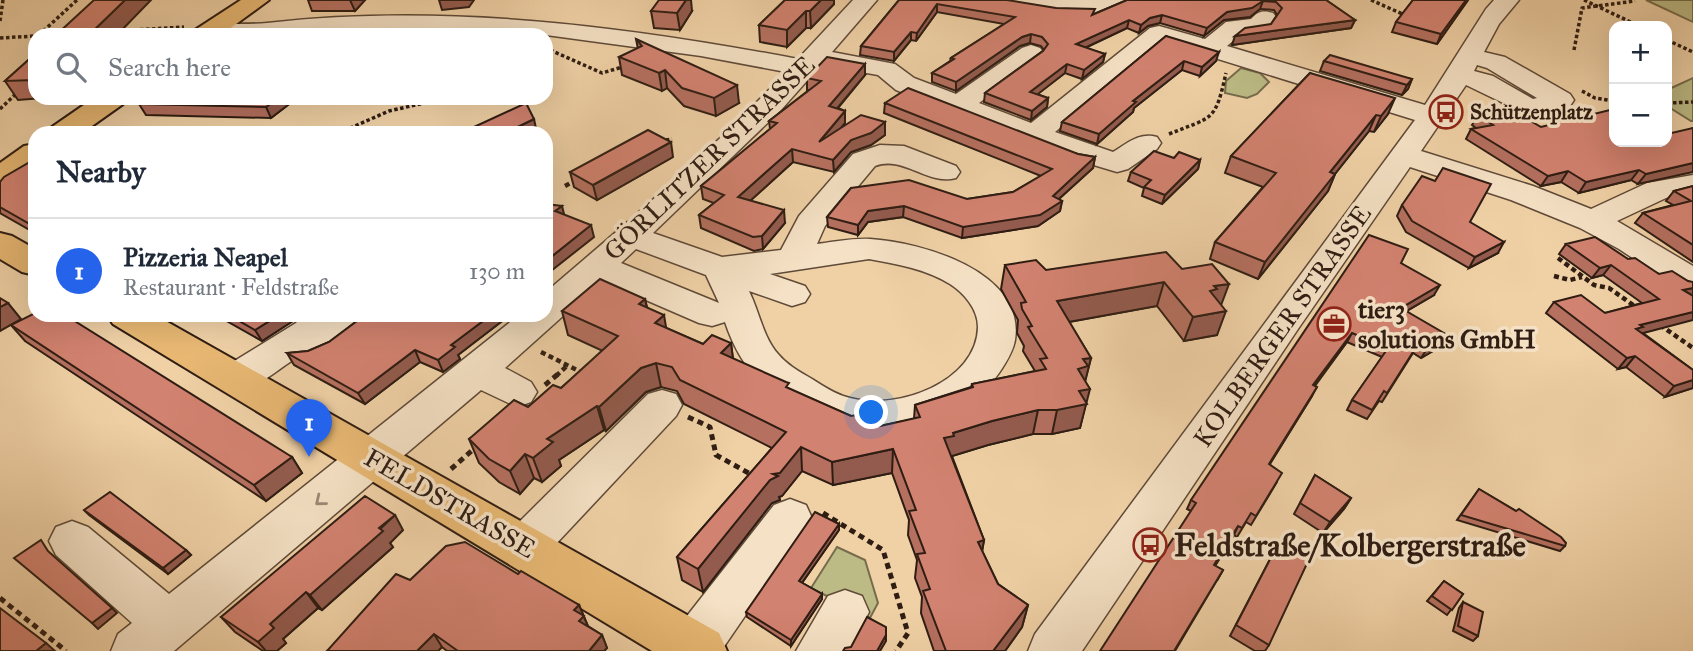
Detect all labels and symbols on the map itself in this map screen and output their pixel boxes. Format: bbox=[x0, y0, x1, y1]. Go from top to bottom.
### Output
street label: GÖRLITZER STRASSE bbox=[597, 49, 821, 267]
bus stop icon: Schützenplatz bbox=[1427, 93, 1465, 131]
place label: Schützenplatz bbox=[1470, 99, 1593, 125]
street label: KOLBERGER STRASSE bbox=[1186, 199, 1378, 453]
place label: tier3 solutions GmbH bbox=[1357, 293, 1536, 355]
office icon: tier3 solutions GmbH bbox=[1315, 305, 1353, 343]
your location bbox=[854, 395, 888, 429]
pin: 1 bbox=[286, 399, 332, 457]
street label: FELDSTRASSE bbox=[359, 441, 541, 565]
one-way arrow bbox=[315, 493, 328, 505]
bus stop icon: Feldstraße/Kolbergerstraße bbox=[1131, 526, 1169, 564]
place label: Feldstraße/Kolbergerstraße bbox=[1174, 526, 1526, 565]

